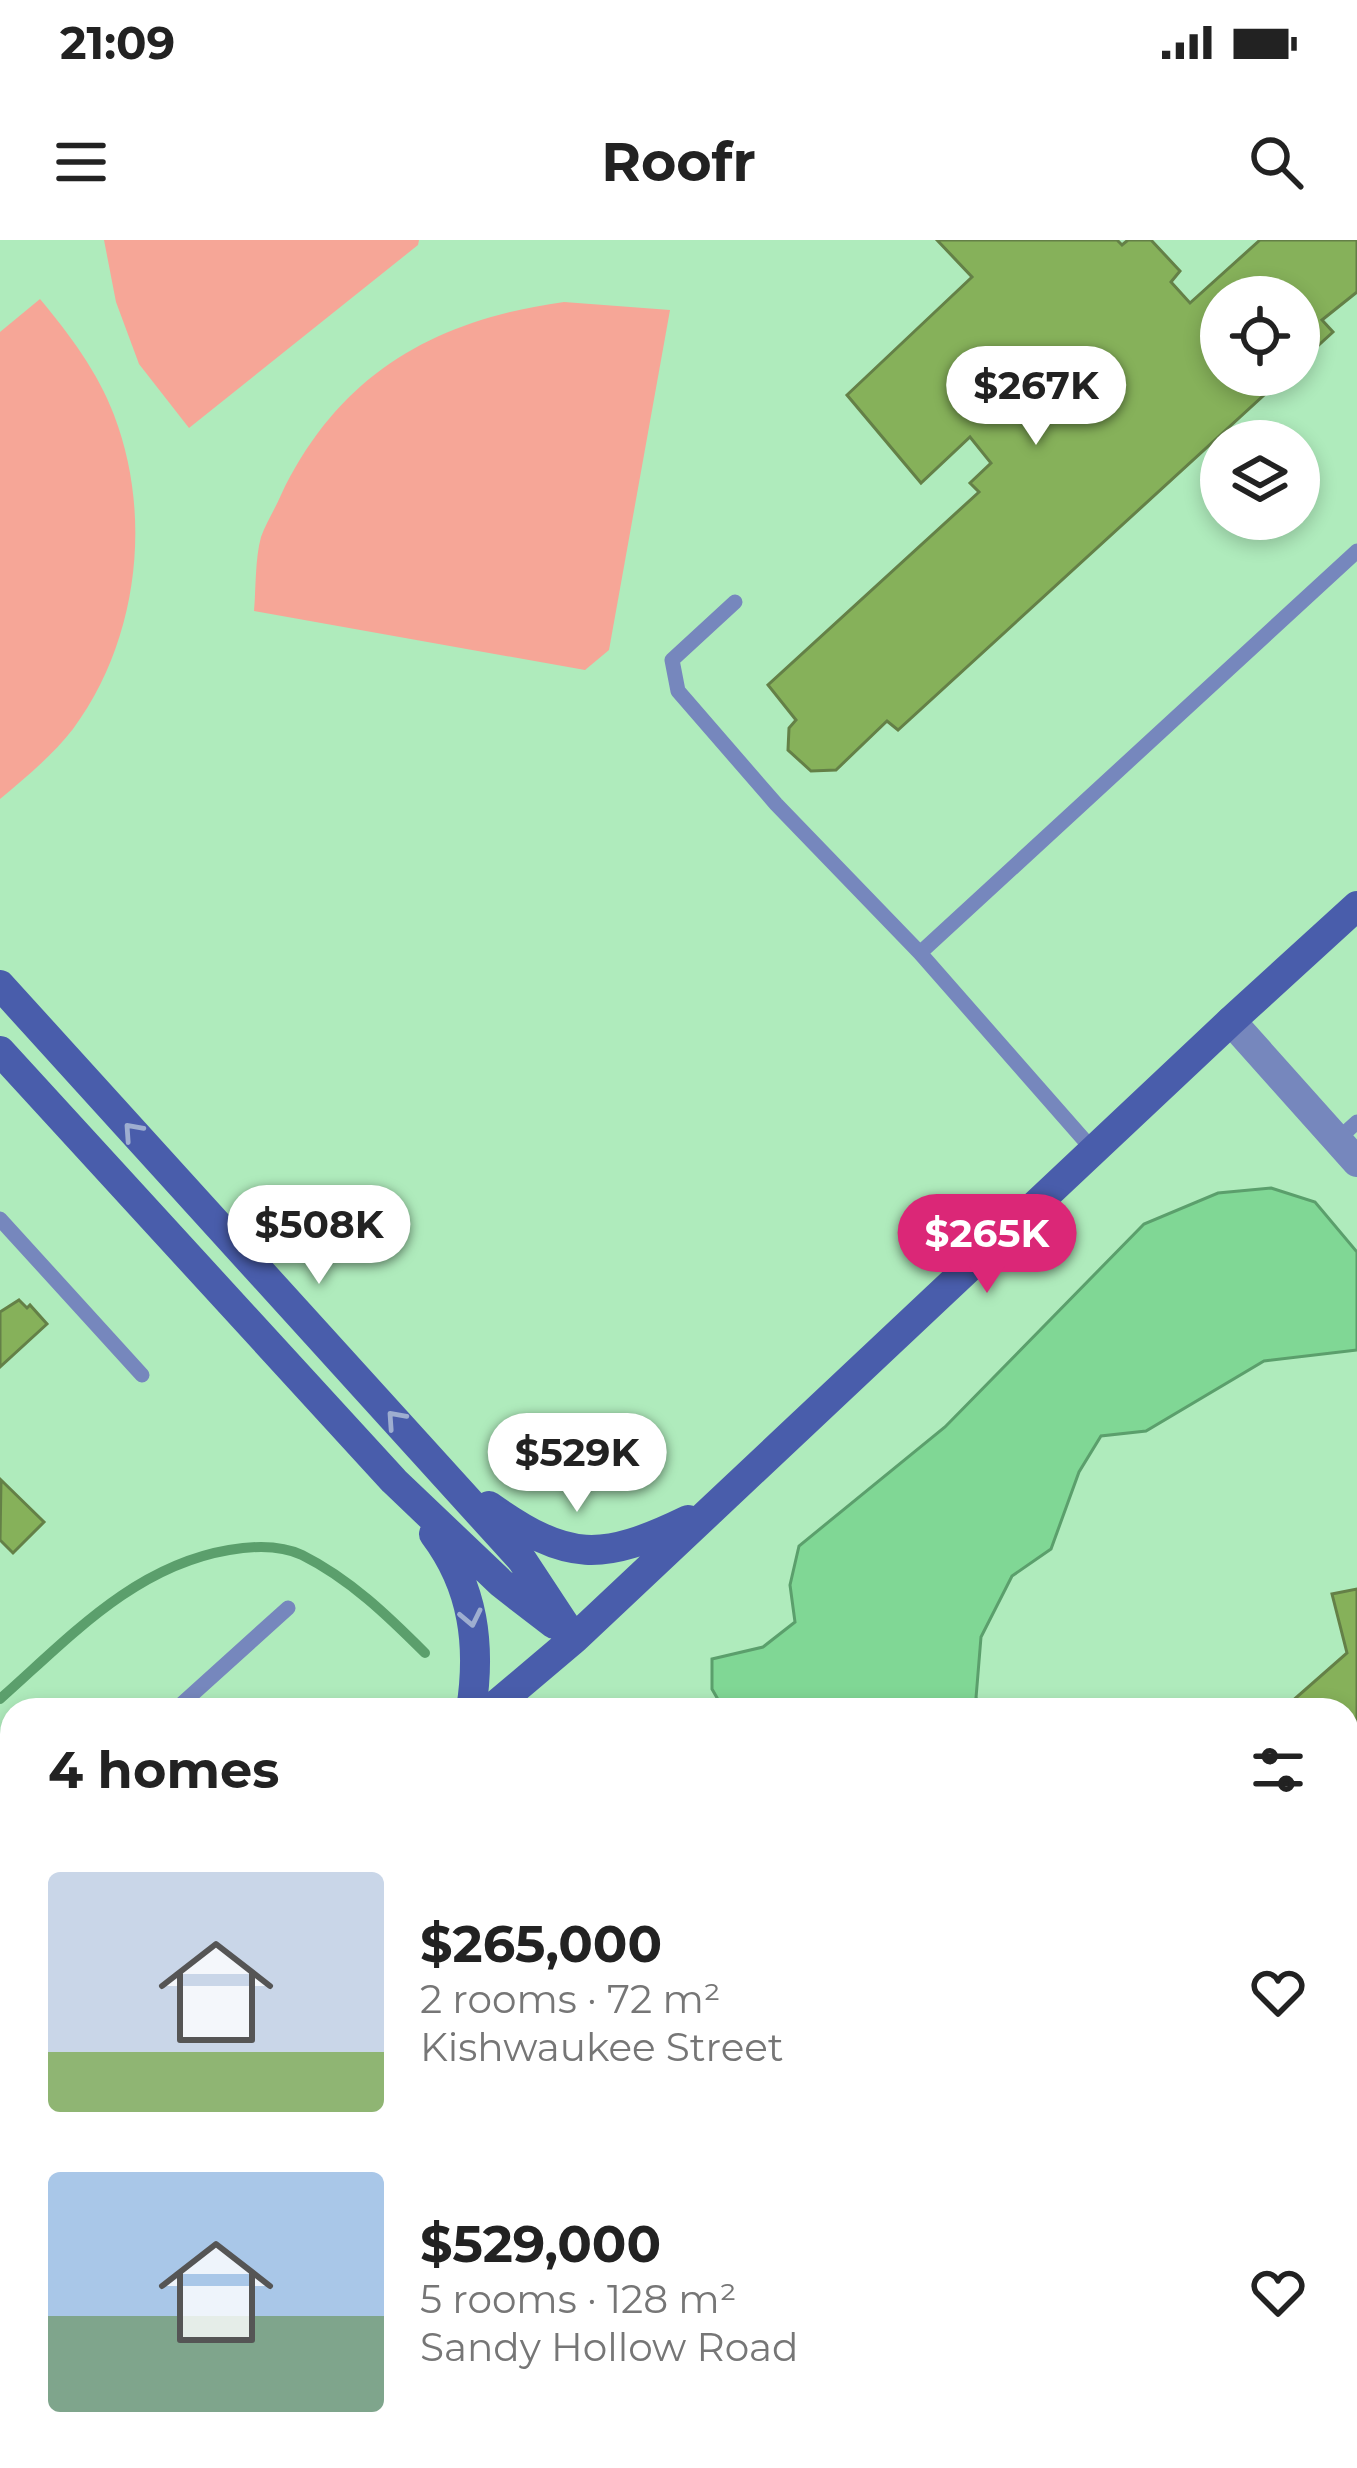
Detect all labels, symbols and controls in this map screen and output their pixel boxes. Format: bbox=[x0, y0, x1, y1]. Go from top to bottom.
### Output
text: 21:09 bbox=[60, 15, 175, 70]
icon: menu bbox=[48, 129, 114, 195]
text: Roofr bbox=[601, 129, 756, 195]
icon: search bbox=[1243, 129, 1309, 195]
map controls bbox=[1200, 276, 1320, 540]
button: locate bbox=[1200, 276, 1320, 396]
pin: $267K bbox=[952, 346, 1120, 448]
text: $267K bbox=[973, 361, 1099, 409]
button: layers bbox=[1200, 420, 1320, 540]
one-way arrow bbox=[125, 1123, 146, 1144]
pin: $508K bbox=[235, 1185, 403, 1287]
pin: $265K bbox=[903, 1194, 1071, 1296]
text: $508K bbox=[254, 1200, 384, 1248]
text: $265K bbox=[925, 1209, 1049, 1257]
one-way arrow bbox=[387, 1412, 409, 1433]
pin: $529K bbox=[493, 1413, 661, 1515]
text: $529K bbox=[515, 1428, 639, 1476]
one-way arrow bbox=[457, 1607, 483, 1627]
icon: filters bbox=[1245, 1737, 1311, 1803]
text: 4 homes bbox=[48, 1739, 279, 1801]
text: $265,000 bbox=[420, 1913, 662, 1975]
icon: home bbox=[144, 1920, 288, 2064]
icon: heart bbox=[1245, 1959, 1311, 2025]
text: 2 rooms · 72 m² bbox=[420, 1975, 721, 2023]
text: Kishwaukee Street bbox=[420, 2023, 784, 2071]
text: $529,000 bbox=[420, 2213, 661, 2275]
icon: home bbox=[144, 2220, 288, 2364]
icon: heart bbox=[1245, 2259, 1311, 2325]
text: 5 rooms · 128 m² bbox=[420, 2275, 737, 2323]
text: Sandy Hollow Road bbox=[420, 2323, 798, 2371]

